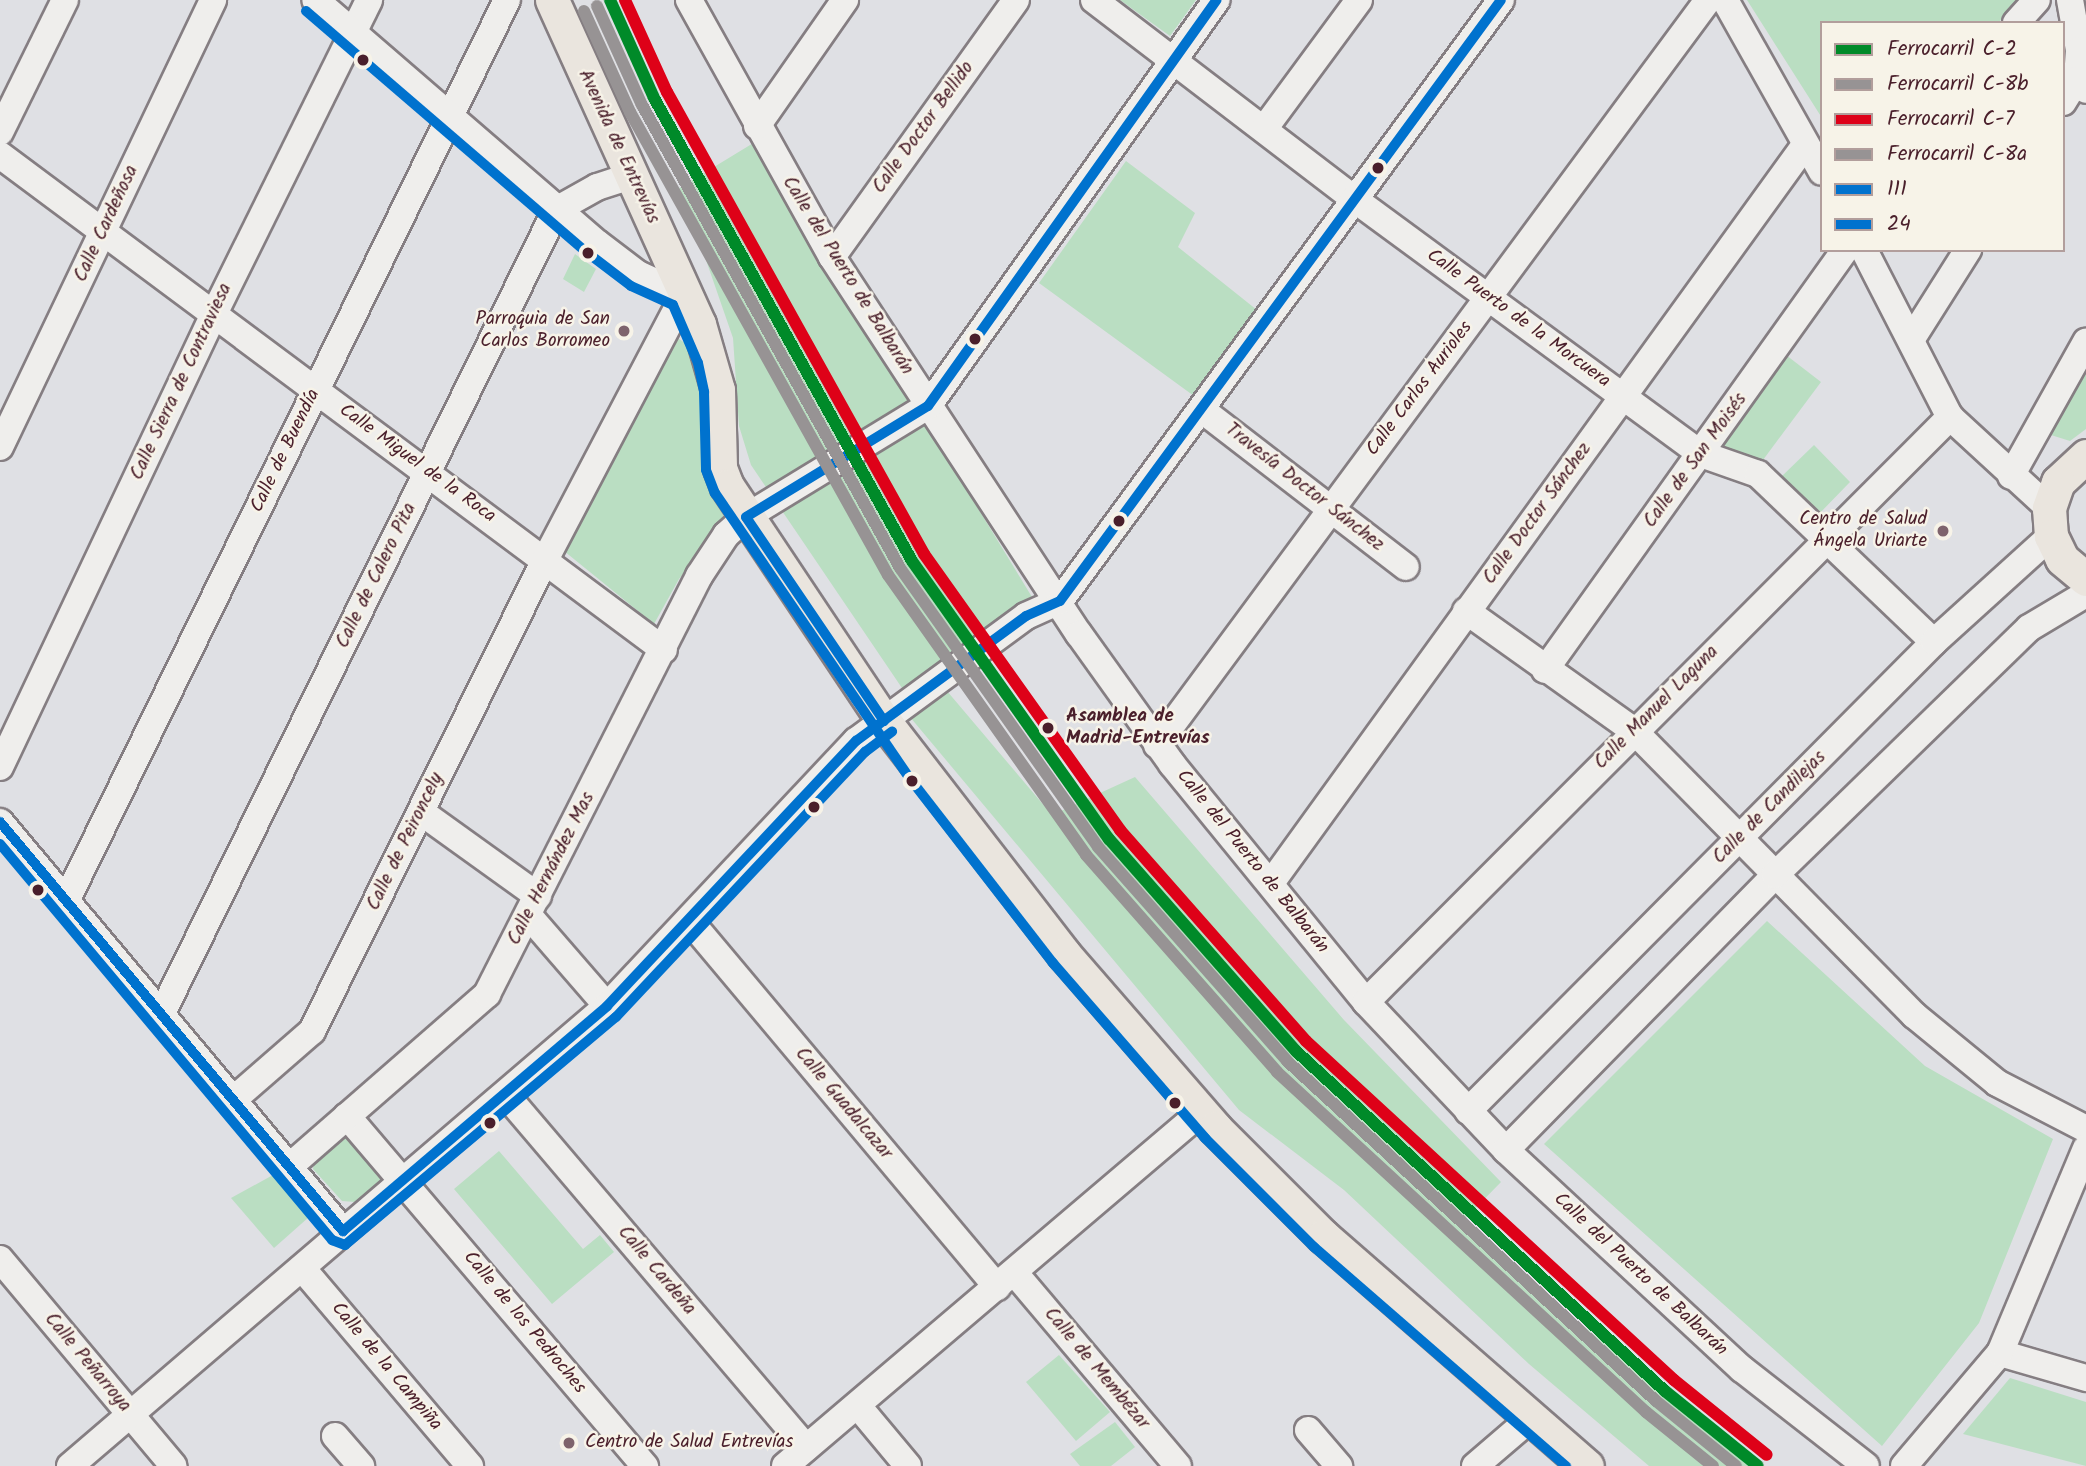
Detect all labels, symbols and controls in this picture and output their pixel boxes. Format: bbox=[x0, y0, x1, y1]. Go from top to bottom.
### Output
legend bbox=[1820, 21, 2065, 252]
text: Ferrocarril C-2 bbox=[1887, 33, 2017, 66]
unlabelled marker bbox=[356, 53, 370, 67]
street label: Calle Doctor Bellido bbox=[868, 58, 980, 198]
street label: Avenida de Entrevías bbox=[572, 66, 664, 228]
text: Ferrocarril C-8b bbox=[1887, 68, 2028, 101]
text: Ferrocarril C-7 bbox=[1887, 103, 2014, 136]
text: Ferrocarril C-8a bbox=[1887, 138, 2027, 171]
unlabelled marker bbox=[1371, 161, 1385, 175]
street label: Calle Cardeñosa bbox=[70, 162, 144, 286]
street label: Calle del Puerto de Balbarán bbox=[777, 173, 917, 379]
text: 111 bbox=[1887, 173, 1907, 206]
text: 24 bbox=[1887, 208, 1911, 241]
street label: Calle Puerto de la Morcuera bbox=[1422, 245, 1614, 393]
unlabelled marker bbox=[581, 246, 595, 260]
street label: Calle Sierra de Contraviesa bbox=[126, 280, 238, 484]
place label: Parroquia de San Carlos Borromeo bbox=[476, 309, 610, 353]
street label: Calle Carlos Aurioles bbox=[1362, 317, 1478, 461]
marker: Parroquia de San Carlos Borromeo bbox=[616, 323, 632, 339]
unlabelled marker bbox=[968, 332, 982, 346]
street label: Calle de Buendía bbox=[246, 386, 326, 516]
street label: Calle de San Moisés bbox=[1640, 389, 1752, 533]
street label: Calle Miguel de la Roca bbox=[334, 399, 500, 529]
street label: Travesía Doctor Sánchez bbox=[1220, 419, 1388, 557]
street label: Calle Doctor Sánchez bbox=[1479, 439, 1597, 589]
street label: Calle de Calero Pita bbox=[332, 500, 422, 652]
place label: Centro de Salud Ángela Uriarte bbox=[1799, 509, 1927, 553]
unlabelled marker bbox=[1112, 514, 1126, 528]
marker: Centro de Salud Ángela Uriarte bbox=[1933, 521, 1953, 541]
street label: Calle Manuel Laguna bbox=[1590, 641, 1724, 775]
place label: Asamblea de Madrid-Entrevías bbox=[1066, 706, 1210, 750]
marker: Asamblea de Madrid-Entrevías bbox=[1036, 716, 1060, 740]
street label: Calle de Candilejas bbox=[1709, 747, 1831, 869]
street label: Calle del Puerto de Balbarán bbox=[1171, 766, 1333, 958]
street label: Calle de Peironcely bbox=[363, 769, 449, 915]
unlabelled marker bbox=[905, 774, 919, 788]
street label: Calle Hernández Mas bbox=[504, 789, 600, 949]
unlabelled marker bbox=[807, 800, 821, 814]
unlabelled marker bbox=[31, 883, 45, 897]
street label: Calle Guadalcazar bbox=[789, 1043, 897, 1165]
unlabelled marker bbox=[1168, 1096, 1182, 1110]
unlabelled marker bbox=[483, 1116, 497, 1130]
street label: Calle del Puerto de Balbarán bbox=[1548, 1188, 1732, 1362]
street label: Calle Cardeña bbox=[612, 1222, 700, 1320]
street label: Calle de los Pedroches bbox=[458, 1247, 590, 1399]
street label: Calle de la Campiña bbox=[326, 1298, 446, 1436]
street label: Calle de Membézar bbox=[1038, 1303, 1154, 1435]
street label: Calle Peñarroya bbox=[39, 1309, 135, 1417]
place label: Centro de Salud Entrevías bbox=[585, 1432, 793, 1454]
marker: Centro de Salud Entrevías bbox=[559, 1433, 579, 1453]

